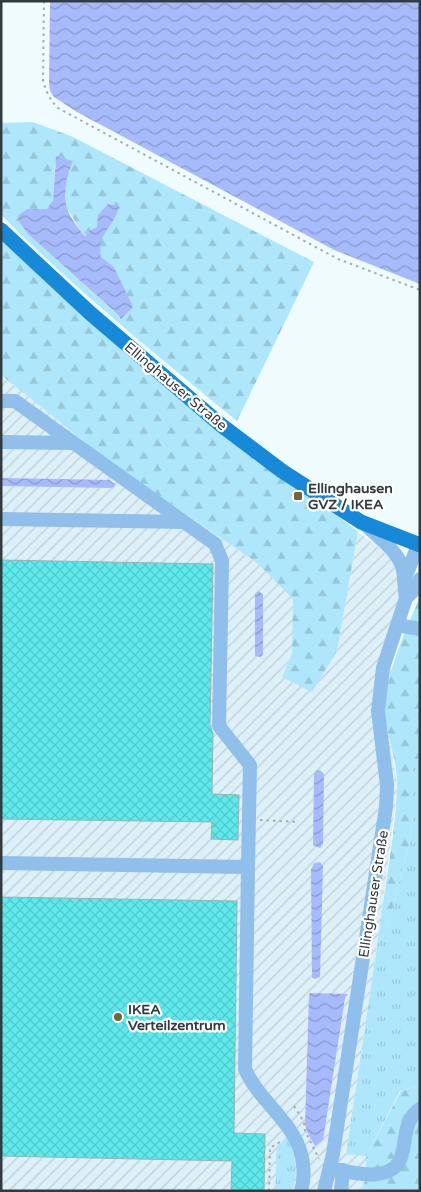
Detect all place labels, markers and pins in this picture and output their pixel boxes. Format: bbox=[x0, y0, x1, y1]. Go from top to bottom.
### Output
place label: Ellinghausen GVZ / IKEA bbox=[308, 480, 393, 513]
marker: Ellinghausen GVZ / IKEA bbox=[292, 490, 304, 502]
place label: IKEA Verteilzentrum bbox=[128, 1001, 226, 1034]
marker: IKEA Verteilzentrum bbox=[112, 1011, 124, 1023]

